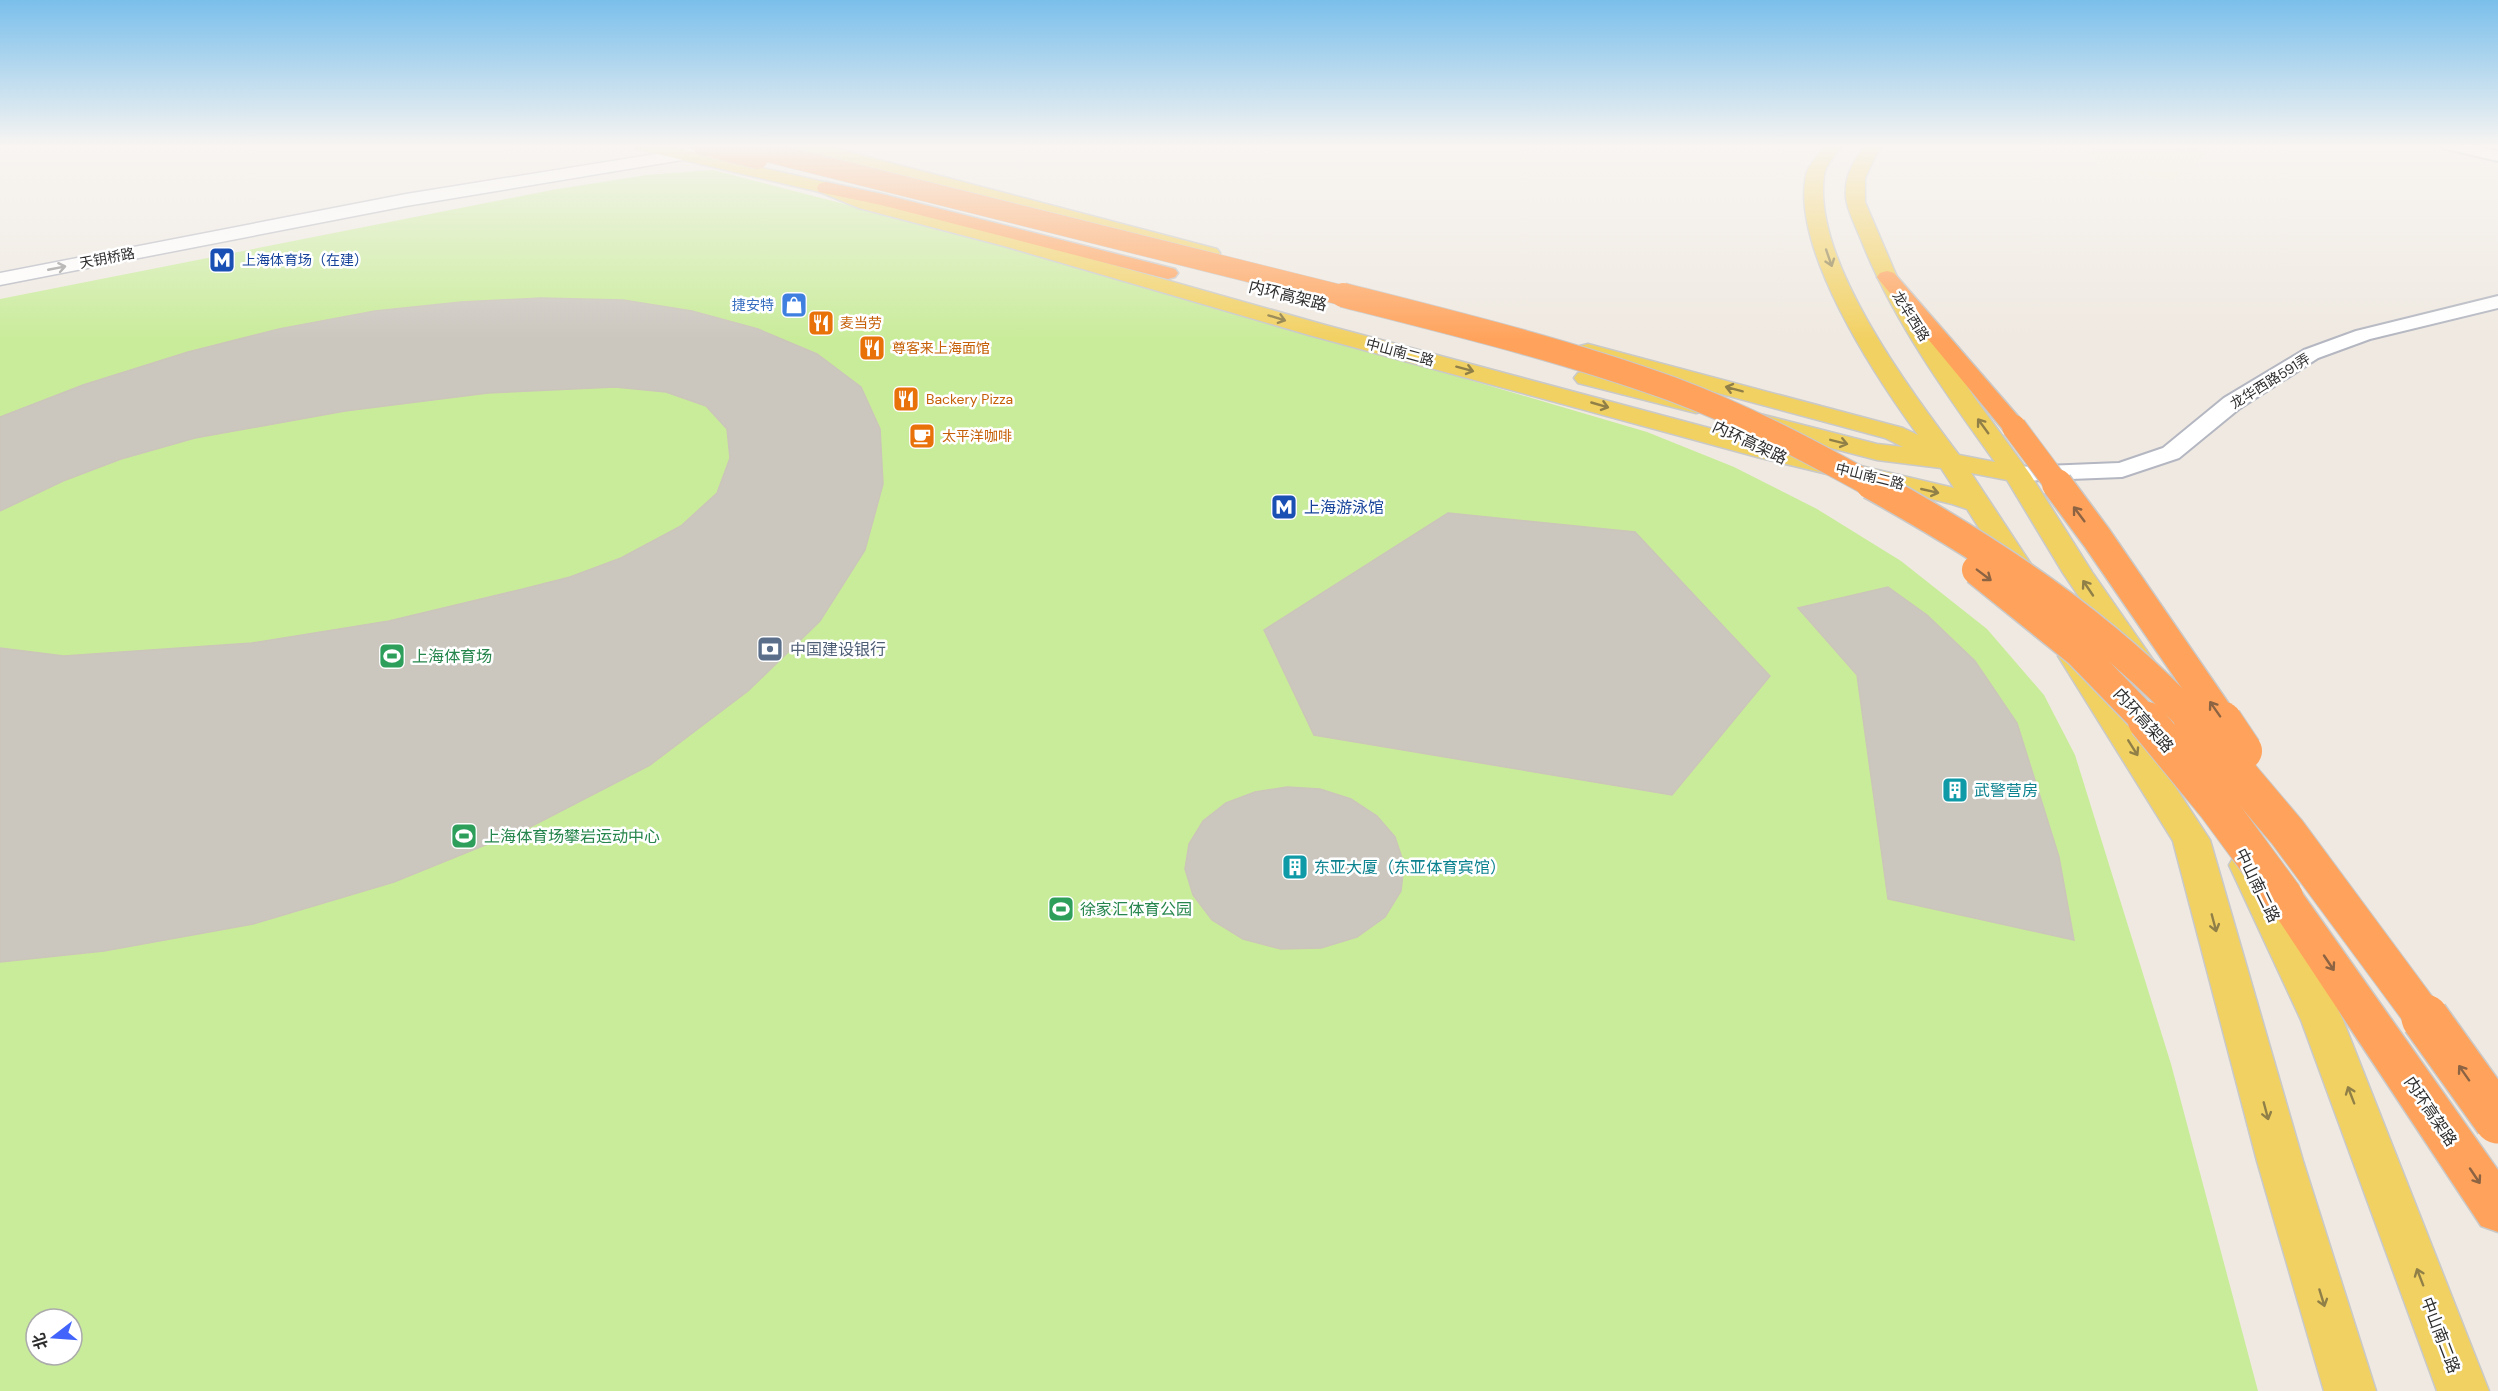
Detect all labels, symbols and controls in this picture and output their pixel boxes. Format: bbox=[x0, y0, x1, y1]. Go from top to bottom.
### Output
street label: 天钥桥路 bbox=[78, 244, 136, 272]
metro station icon: 上海体育场（在建） bbox=[207, 245, 237, 275]
one-way arrow bbox=[1824, 248, 1835, 267]
place label: 上海体育场（在建） bbox=[242, 251, 368, 269]
one-way arrow bbox=[47, 262, 67, 273]
street label: 内环高架路 bbox=[1247, 276, 1329, 315]
street label: 龙华西路 bbox=[1889, 287, 1933, 345]
shop icon: 捷安特 bbox=[779, 290, 809, 320]
place label: 捷安特 bbox=[732, 296, 774, 314]
restaurant icon: 麦当劳 bbox=[806, 308, 836, 338]
one-way arrow bbox=[1267, 313, 1286, 324]
place label: 麦当劳 bbox=[840, 314, 882, 332]
restaurant icon: 尊客来上海面馆 bbox=[857, 333, 887, 363]
street label: 中山南二路 bbox=[1364, 334, 1436, 370]
place label: 尊客来上海面馆 bbox=[892, 339, 990, 357]
street label: 龙华西路591弄 bbox=[2227, 349, 2313, 413]
one-way arrow bbox=[1455, 364, 1474, 375]
one-way arrow bbox=[1725, 383, 1744, 394]
restaurant icon: Backery Pizza bbox=[891, 384, 921, 414]
place label: Backery Pizza bbox=[926, 390, 1013, 408]
one-way arrow bbox=[1590, 400, 1609, 411]
street label: 内环高架路 bbox=[1709, 416, 1790, 469]
one-way arrow bbox=[1976, 419, 1989, 435]
cafe icon: 太平洋咖啡 bbox=[907, 421, 937, 451]
place label: 太平洋咖啡 bbox=[942, 427, 1012, 445]
one-way arrow bbox=[1829, 437, 1848, 449]
street label: 中山南二路 bbox=[1834, 459, 1906, 493]
one-way arrow bbox=[1920, 486, 1940, 497]
metro station icon: 上海游泳馆 bbox=[1269, 492, 1299, 522]
place label: 上海游泳馆 bbox=[1304, 497, 1384, 518]
one-way arrow bbox=[2073, 507, 2086, 523]
one-way arrow bbox=[1975, 569, 1991, 581]
one-way arrow bbox=[2082, 580, 2094, 596]
bank icon: 中国建设银行 bbox=[755, 634, 785, 664]
place label: 中国建设银行 bbox=[790, 639, 886, 660]
sports icon: 上海体育场 bbox=[377, 641, 407, 671]
place label: 上海体育场 bbox=[412, 646, 492, 667]
street label: 内环高架路 bbox=[2109, 684, 2178, 757]
one-way arrow bbox=[2209, 701, 2221, 717]
one-way arrow bbox=[2127, 740, 2140, 757]
building icon: 武警营房 bbox=[1940, 775, 1970, 805]
place label: 武警营房 bbox=[1974, 780, 2038, 801]
sports icon: 上海体育场攀岩运动中心 bbox=[449, 821, 479, 851]
place label: 上海体育场攀岩运动中心 bbox=[484, 826, 660, 847]
street label: 中山南二路 bbox=[2231, 845, 2285, 926]
building icon: 东亚大厦（东亚体育宾馆） bbox=[1280, 852, 1310, 882]
place label: 东亚大厦（东亚体育宾馆） bbox=[1314, 857, 1506, 878]
sports icon: 徐家汇体育公园 bbox=[1046, 894, 1076, 924]
place label: 徐家汇体育公园 bbox=[1080, 899, 1192, 920]
one-way arrow bbox=[2209, 914, 2221, 933]
one-way arrow bbox=[2323, 954, 2335, 971]
one-way arrow bbox=[2458, 1065, 2470, 1081]
street label: 内环高架路 bbox=[2400, 1072, 2462, 1150]
one-way arrow bbox=[2344, 1086, 2355, 1105]
one-way arrow bbox=[2261, 1102, 2272, 1121]
one-way arrow bbox=[2469, 1167, 2481, 1183]
one-way arrow bbox=[2413, 1269, 2424, 1287]
one-way arrow bbox=[2317, 1288, 2328, 1307]
street label: 中山南二路 bbox=[2416, 1294, 2465, 1376]
north arrow bbox=[24, 1307, 84, 1367]
text: 北 bbox=[28, 1331, 53, 1352]

